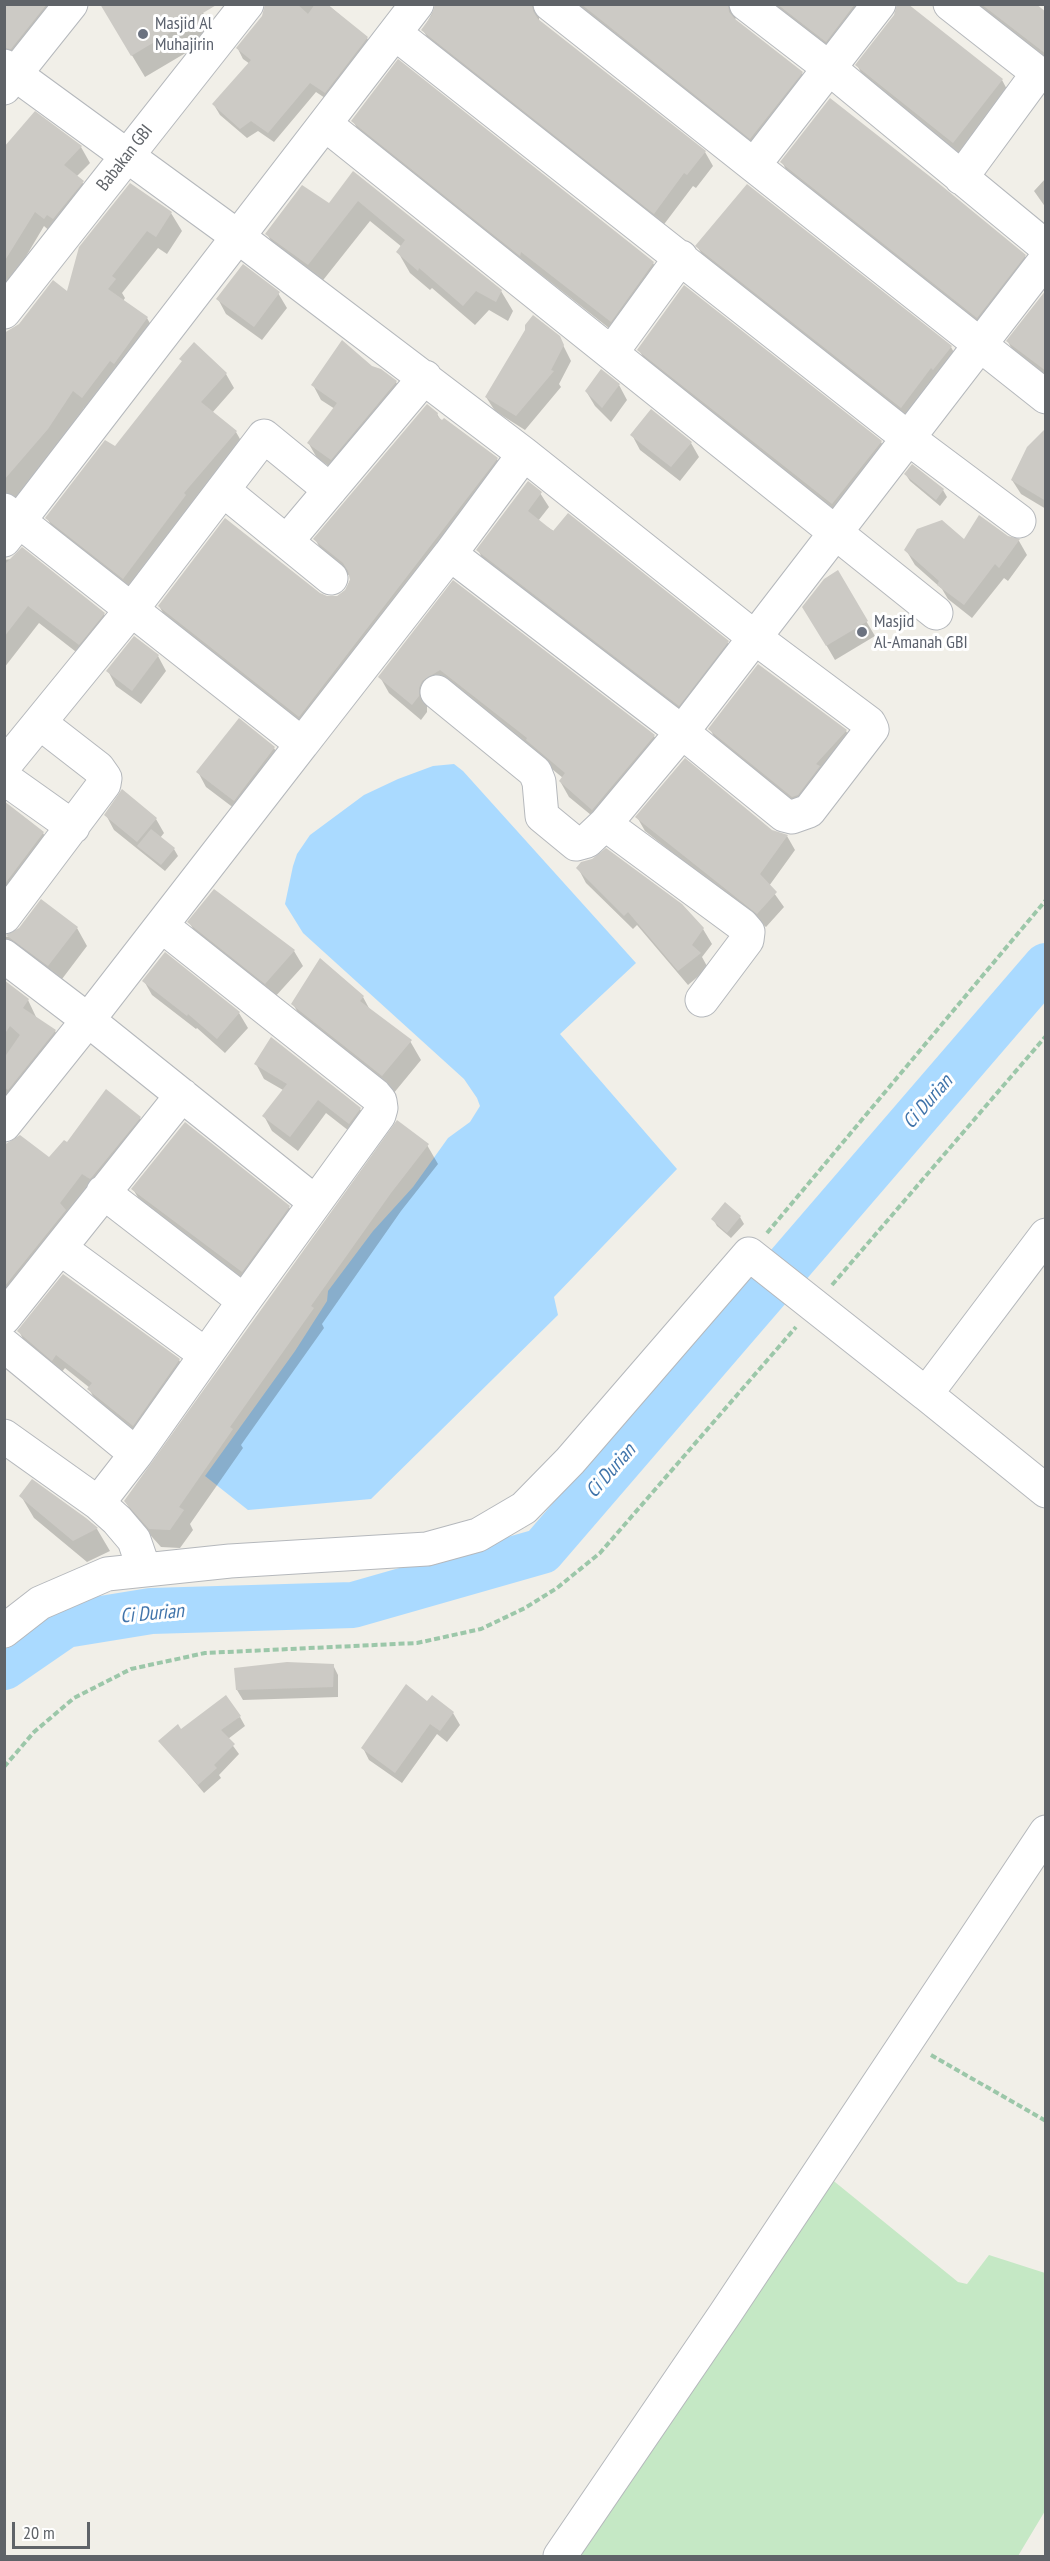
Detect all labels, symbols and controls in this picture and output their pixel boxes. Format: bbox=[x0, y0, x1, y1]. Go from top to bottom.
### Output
place label: Masjid Al Muhajirin bbox=[155, 13, 214, 56]
marker: Masjid Al Muhajirin bbox=[136, 27, 150, 41]
street label: Babakan GBI bbox=[92, 121, 158, 195]
place label: Masjid Al-Amanah GBI bbox=[874, 611, 968, 654]
marker: Masjid Al-Amanah GBI bbox=[855, 625, 869, 639]
water label: Ci Durian bbox=[898, 1070, 958, 1134]
water label: Ci Durian bbox=[581, 1439, 641, 1503]
water label: Ci Durian bbox=[119, 1599, 185, 1629]
scale bar bbox=[15, 2510, 93, 2548]
text: 20 m bbox=[23, 2521, 55, 2544]

